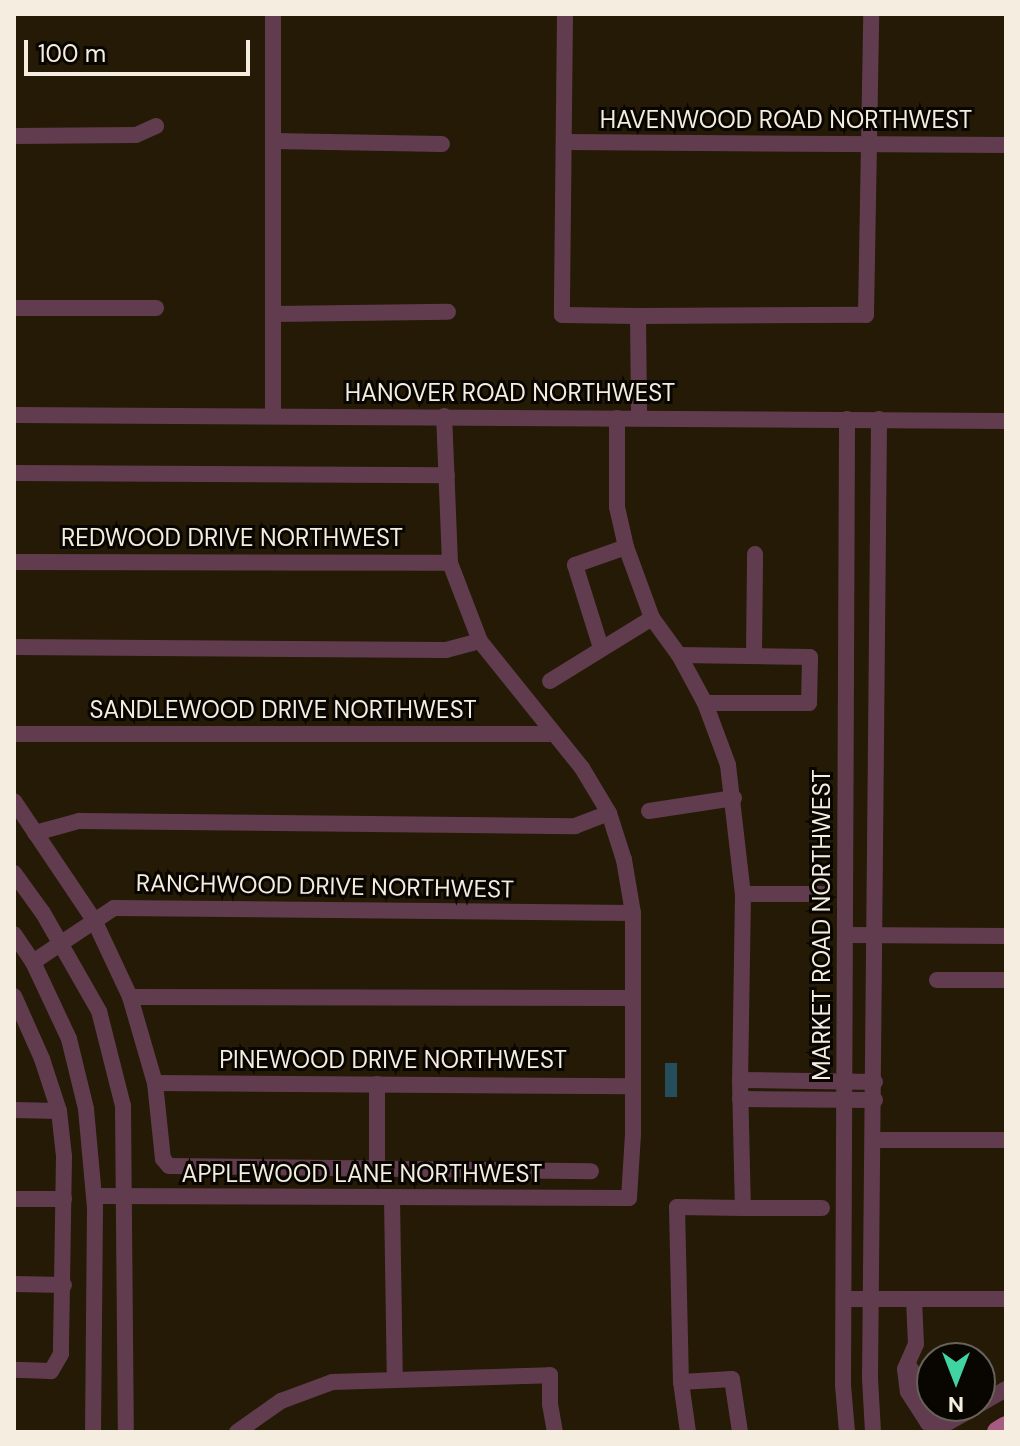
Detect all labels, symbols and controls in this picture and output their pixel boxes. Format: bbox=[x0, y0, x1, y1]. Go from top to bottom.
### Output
scale bar bbox=[28, 24, 254, 74]
text: 100 m bbox=[38, 38, 106, 69]
street label: HAVENWOOD ROAD NORTHWEST bbox=[600, 106, 972, 134]
street label: HANOVER ROAD NORTHWEST bbox=[345, 379, 675, 407]
street label: REDWOOD DRIVE NORTHWEST bbox=[61, 524, 403, 552]
street label: SANDLEWOOD DRIVE NORTHWEST bbox=[89, 696, 477, 724]
street label: MARKET ROAD NORTHWEST bbox=[808, 769, 836, 1081]
street label: RANCHWOOD DRIVE NORTHWEST bbox=[136, 868, 514, 904]
street label: PINEWOOD DRIVE NORTHWEST bbox=[219, 1046, 567, 1074]
street label: APPLEWOOD LANE NORTHWEST bbox=[182, 1160, 542, 1188]
north arrow bbox=[916, 1342, 996, 1422]
text: N bbox=[948, 1390, 964, 1419]

